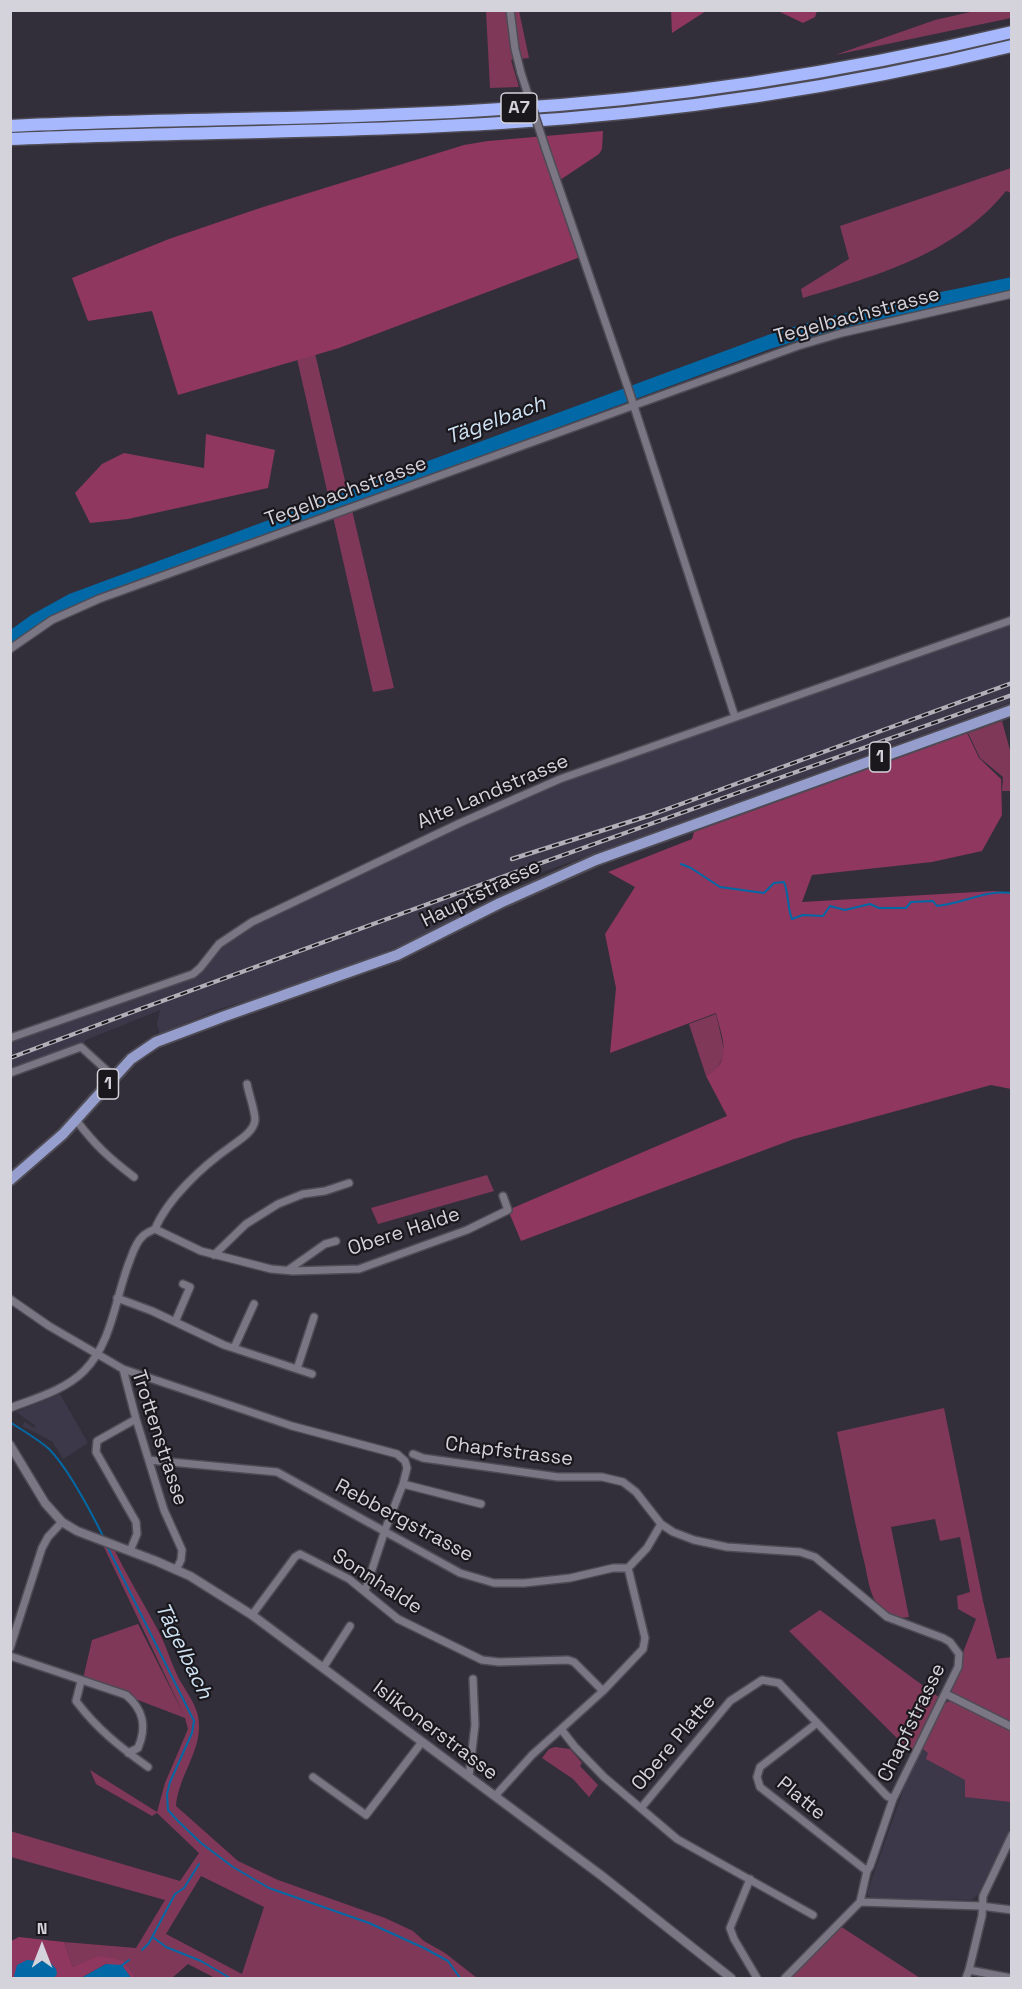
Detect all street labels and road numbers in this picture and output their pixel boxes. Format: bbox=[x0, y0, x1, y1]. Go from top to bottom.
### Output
road number: A7 bbox=[501, 93, 537, 123]
street label: Tegelbachstrasse bbox=[772, 282, 942, 350]
street label: Tegelbachstrasse bbox=[262, 452, 430, 532]
road number: 1 bbox=[870, 742, 890, 772]
street label: Alte Landstrasse bbox=[414, 749, 572, 835]
street label: Hauptstrasse bbox=[418, 855, 544, 933]
road number: 1 bbox=[98, 1069, 118, 1099]
street label: Obere Halde bbox=[345, 1203, 463, 1261]
street label: Trottenstrasse bbox=[126, 1367, 192, 1509]
street label: Chapfstrasse bbox=[444, 1432, 574, 1472]
street label: Rebbergstrasse bbox=[331, 1474, 477, 1568]
street label: Sonnhalde bbox=[327, 1544, 427, 1620]
street label: Chapfstrasse bbox=[873, 1660, 951, 1786]
street label: Islikonerstrasse bbox=[368, 1676, 502, 1786]
street label: Obere Platte bbox=[627, 1690, 721, 1796]
street label: Platte bbox=[772, 1772, 830, 1826]

